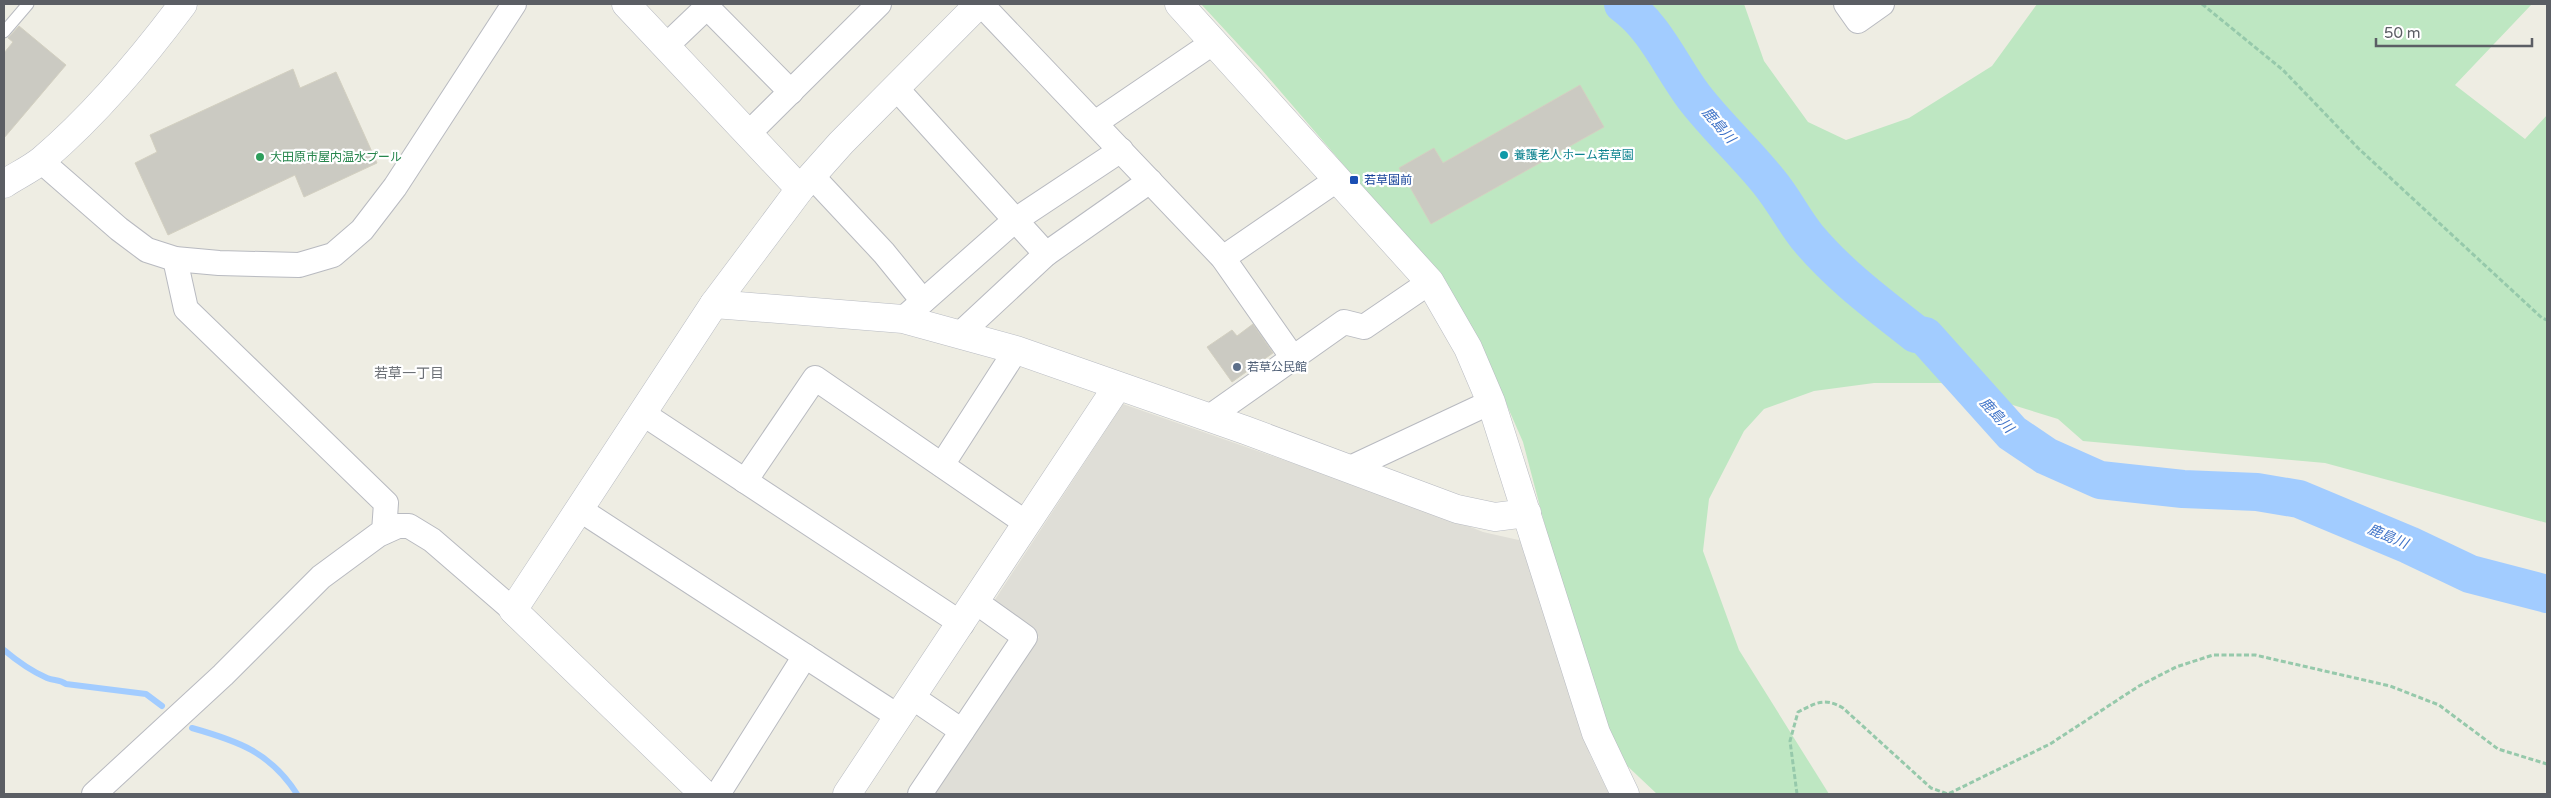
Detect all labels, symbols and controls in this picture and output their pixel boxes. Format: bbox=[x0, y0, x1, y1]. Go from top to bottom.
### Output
scale bar bbox=[2376, 15, 2532, 47]
text: 50 m bbox=[2384, 24, 2421, 42]
water label: 鹿島川 bbox=[1698, 104, 1740, 148]
place label: 養護老人ホーム若草園 bbox=[1514, 148, 1634, 162]
marker: 養護老人ホーム若草園 bbox=[1498, 149, 1510, 161]
place label: 大田原市屋内温水プール bbox=[270, 150, 402, 164]
marker: 大田原市屋内温水プール bbox=[254, 151, 266, 163]
place label: 若草園前 bbox=[1364, 173, 1412, 187]
marker: 若草園前 bbox=[1348, 174, 1360, 186]
place label: 若草公民館 bbox=[1247, 360, 1307, 374]
marker: 若草公民館 bbox=[1231, 361, 1243, 373]
district label: 若草一丁目 bbox=[374, 365, 444, 382]
water label: 鹿島川 bbox=[1976, 394, 2019, 438]
water label: 鹿島川 bbox=[2365, 520, 2412, 553]

